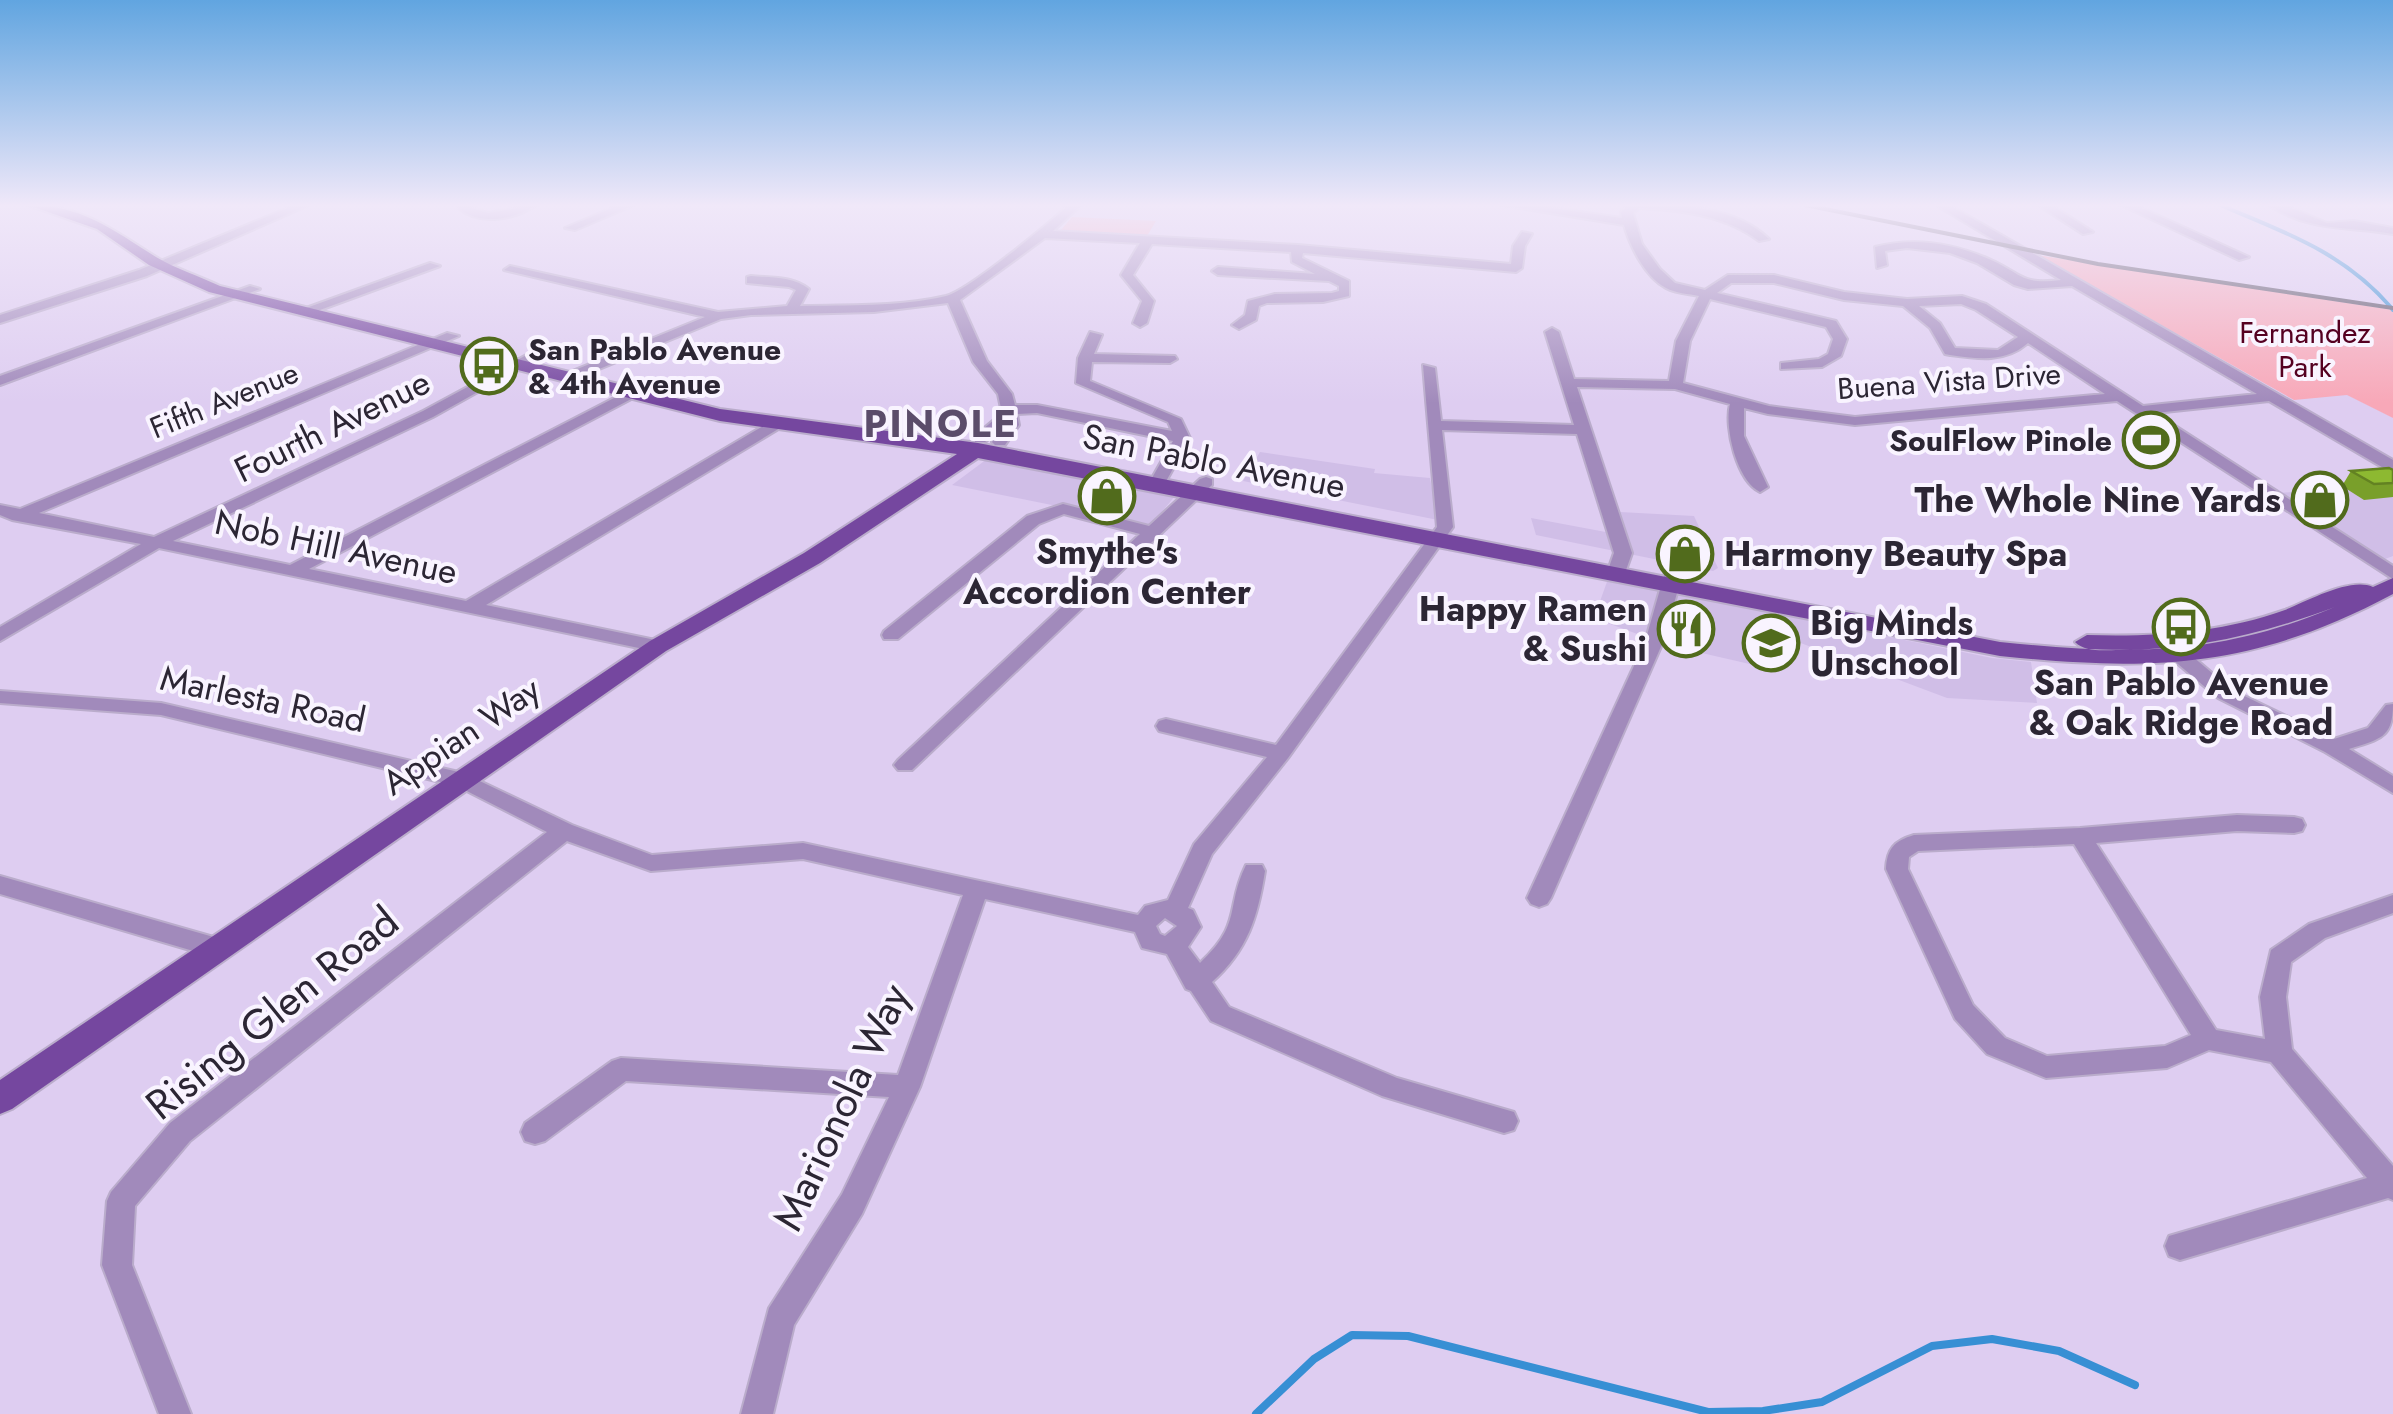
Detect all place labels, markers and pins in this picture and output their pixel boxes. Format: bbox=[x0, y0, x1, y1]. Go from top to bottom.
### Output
place label: San Pablo Avenue & 4th Avenue bbox=[528, 328, 781, 405]
bus stop icon: San Pablo Avenue & 4th Avenue bbox=[459, 336, 519, 396]
sports icon: SoulFlow Pinole bbox=[2121, 410, 2181, 470]
place label: SoulFlow Pinole bbox=[1889, 419, 2112, 462]
shop icon: Smythe's Accordion Center bbox=[1077, 466, 1137, 526]
shop icon: The Whole Nine Yards bbox=[2290, 470, 2350, 530]
place label: The Whole Nine Yards bbox=[1915, 475, 2281, 525]
shop icon: Harmony Beauty Spa bbox=[1655, 524, 1715, 584]
place label: Smythe's Accordion Center bbox=[962, 527, 1252, 617]
place label: Harmony Beauty Spa bbox=[1724, 529, 2067, 579]
place label: Happy Ramen & Sushi bbox=[1419, 584, 1647, 674]
bus stop icon: San Pablo Avenue & Oak Ridge Road bbox=[2151, 597, 2211, 657]
place label: Big Minds Unschool bbox=[1810, 598, 1973, 688]
restaurant icon: Happy Ramen & Sushi bbox=[1656, 599, 1716, 659]
school or university icon: Big Minds Unschool bbox=[1741, 613, 1801, 673]
place label: San Pablo Avenue & Oak Ridge Road bbox=[2029, 658, 2333, 748]

